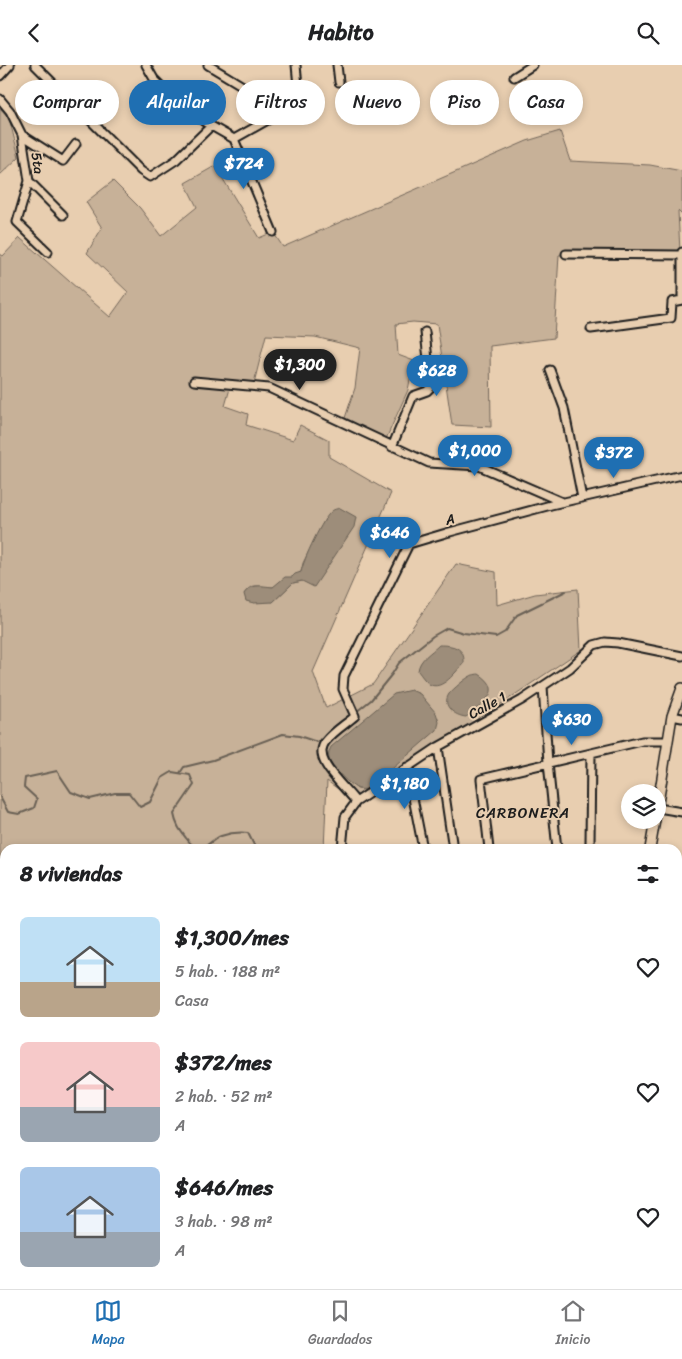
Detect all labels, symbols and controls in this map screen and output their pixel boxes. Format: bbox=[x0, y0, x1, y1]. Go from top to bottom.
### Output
text: Habito bbox=[308, 13, 374, 52]
icon: back bbox=[20, 19, 48, 47]
icon: search bbox=[634, 19, 662, 47]
chip: Comprar bbox=[15, 80, 119, 125]
chip: Alquilar bbox=[129, 80, 226, 125]
chip: Filtros bbox=[236, 80, 325, 125]
chip: Nuevo bbox=[335, 80, 420, 125]
chip: Piso bbox=[430, 80, 499, 125]
chip: Casa bbox=[509, 80, 583, 125]
pin: $724 bbox=[214, 147, 274, 190]
text: $724 bbox=[224, 149, 264, 178]
street label: 5ta bbox=[24, 151, 51, 176]
pin: $1,300 bbox=[259, 349, 341, 391]
text: $1,300 bbox=[275, 350, 325, 379]
pin: $628 bbox=[407, 355, 467, 397]
text: $628 bbox=[418, 356, 456, 385]
pin: $1,000 bbox=[434, 435, 516, 477]
text: $1,000 bbox=[449, 436, 501, 465]
pin: $372 bbox=[584, 437, 644, 479]
text: $372 bbox=[595, 438, 633, 467]
street label: A bbox=[441, 506, 458, 533]
pin: $646 bbox=[360, 517, 420, 559]
text: $646 bbox=[371, 518, 409, 547]
street label: Calle 1 bbox=[463, 685, 511, 726]
pin: $630 bbox=[542, 703, 602, 746]
text: $630 bbox=[553, 705, 591, 734]
pin: $1,180 bbox=[364, 767, 446, 810]
text: $1,180 bbox=[381, 769, 429, 798]
map controls bbox=[621, 784, 666, 829]
button: layers bbox=[621, 784, 666, 829]
district label: CARBONERA bbox=[476, 800, 570, 826]
text: 8 viviendas bbox=[20, 855, 122, 893]
icon: filters bbox=[634, 860, 662, 888]
text: $1,300/mes bbox=[175, 919, 289, 957]
icon: home bbox=[60, 937, 120, 997]
icon: heart bbox=[634, 953, 662, 981]
text: 5 hab. · 188 m² bbox=[175, 957, 280, 986]
text: Casa bbox=[175, 986, 208, 1015]
text: $372/mes bbox=[175, 1044, 272, 1082]
icon: home bbox=[60, 1062, 120, 1122]
icon: heart bbox=[634, 1078, 662, 1106]
text: 2 hab. · 52 m² bbox=[175, 1082, 273, 1111]
text: A bbox=[175, 1111, 186, 1140]
text: $646/mes bbox=[175, 1169, 273, 1207]
icon: home bbox=[60, 1187, 120, 1247]
icon: heart bbox=[634, 1203, 662, 1231]
text: 3 hab. · 98 m² bbox=[175, 1207, 273, 1236]
text: A bbox=[175, 1236, 186, 1265]
tab: Mapa bbox=[92, 1297, 125, 1352]
tab: Guardados bbox=[308, 1297, 372, 1352]
tab: Inicio bbox=[556, 1297, 590, 1352]

